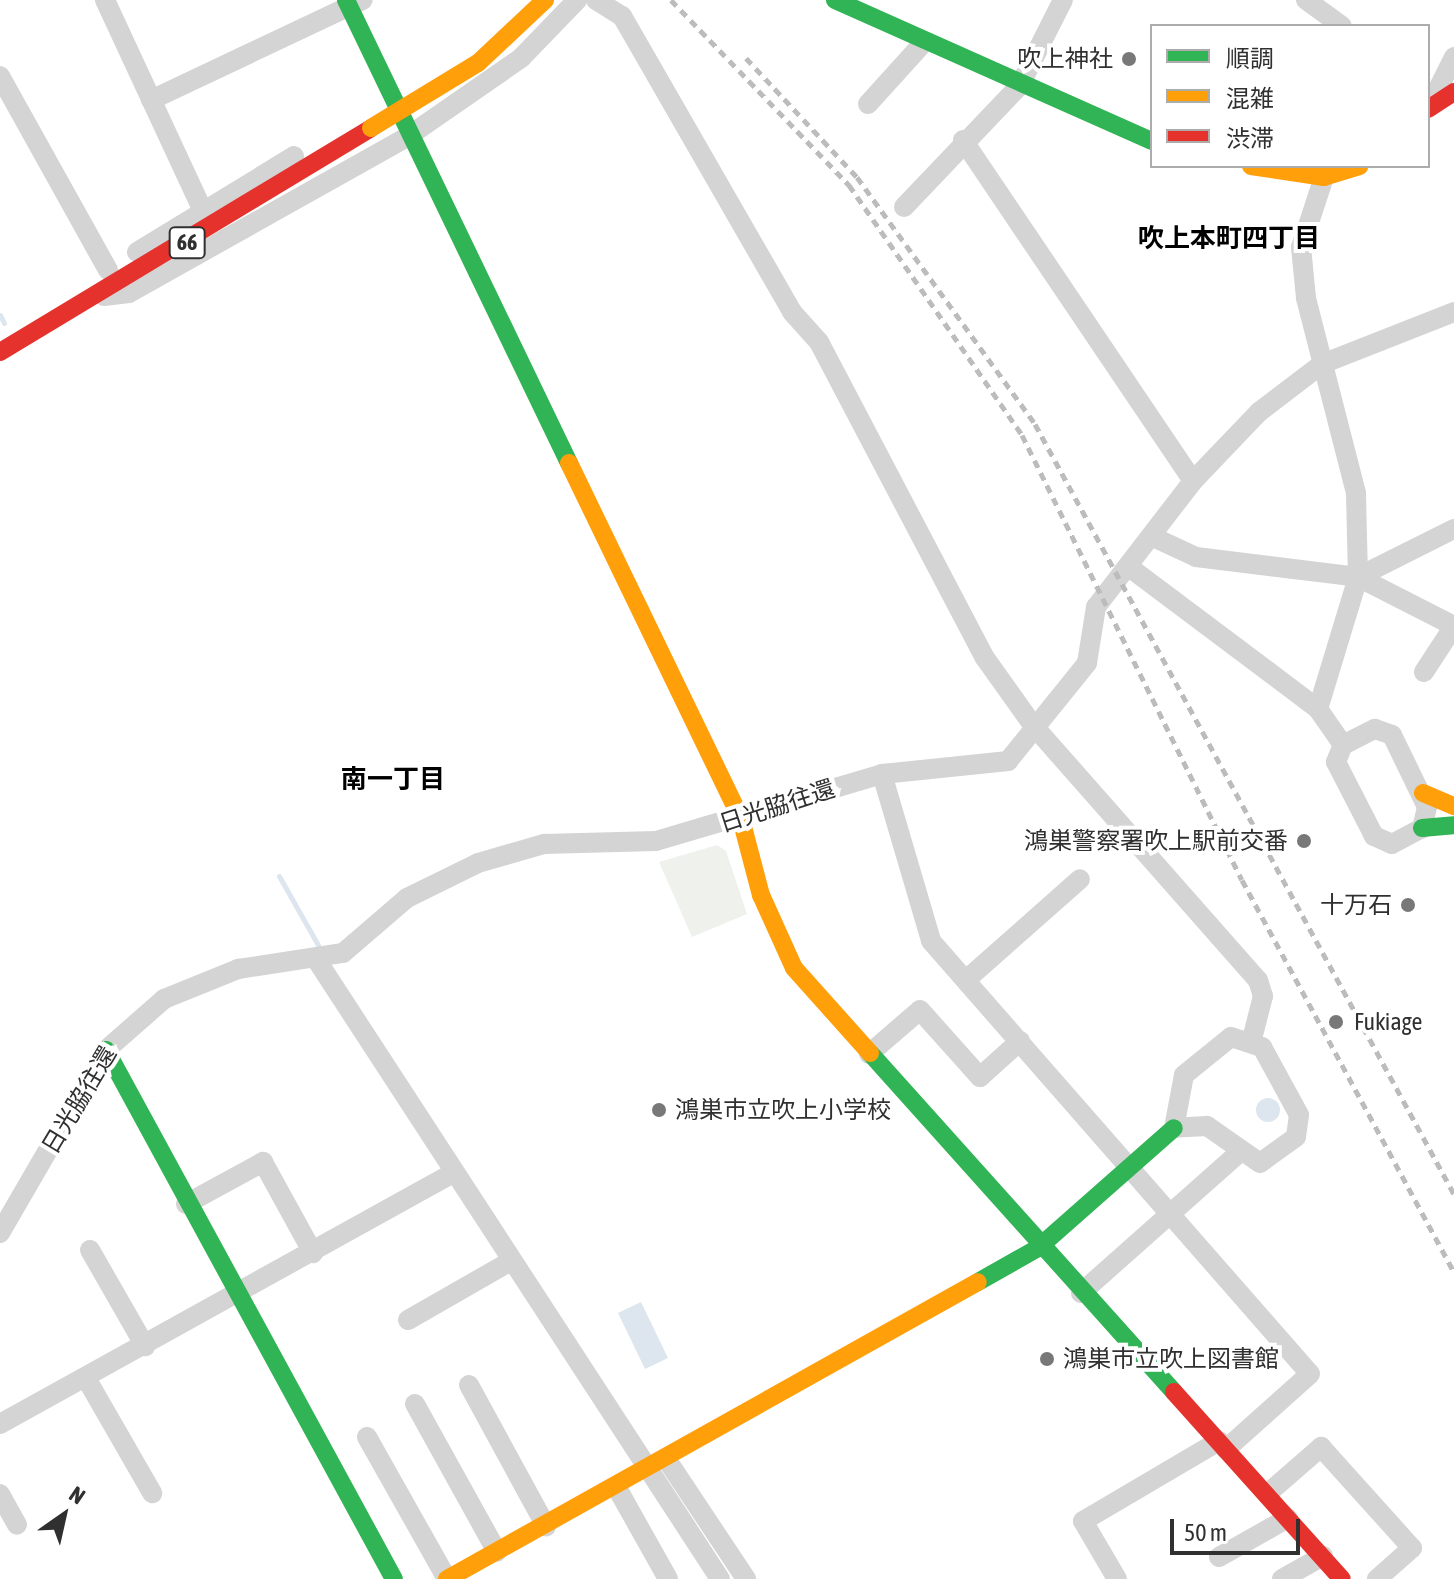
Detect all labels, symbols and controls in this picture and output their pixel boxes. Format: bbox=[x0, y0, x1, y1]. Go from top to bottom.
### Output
legend bbox=[1150, 24, 1430, 168]
place label: 吹上神社 bbox=[1017, 45, 1113, 73]
text: 順調 bbox=[1226, 45, 1274, 72]
marker: 吹上神社 bbox=[1120, 50, 1138, 68]
text: 混雑 bbox=[1226, 85, 1274, 112]
text: 渋滞 bbox=[1226, 125, 1274, 152]
district label: 吹上本町四丁目 bbox=[1138, 223, 1320, 255]
road number: 66 bbox=[167, 225, 207, 261]
district label: 南一丁目 bbox=[341, 764, 445, 796]
street label: 日光脇往還 bbox=[715, 774, 839, 838]
place label: 鴻巣警察署吹上駅前交番 bbox=[1024, 827, 1288, 855]
marker: 鴻巣警察署吹上駅前交番 bbox=[1295, 832, 1313, 850]
place label: 十万石 bbox=[1320, 891, 1392, 919]
marker: 十万石 bbox=[1399, 896, 1417, 914]
place label: Fukiage bbox=[1354, 1008, 1422, 1036]
marker: Fukiage bbox=[1325, 1011, 1347, 1033]
street label: 日光脇往還 bbox=[36, 1041, 122, 1159]
place label: 鴻巣市立吹上小学校 bbox=[675, 1096, 891, 1124]
marker: 鴻巣市立吹上小学校 bbox=[650, 1101, 668, 1119]
place label: 鴻巣市立吹上図書館 bbox=[1063, 1345, 1279, 1373]
marker: 鴻巣市立吹上図書館 bbox=[1038, 1350, 1056, 1368]
north arrow bbox=[24, 1475, 104, 1555]
text: N bbox=[65, 1481, 90, 1510]
scale bar bbox=[1174, 1503, 1304, 1553]
text: 50 m bbox=[1184, 1519, 1227, 1546]

